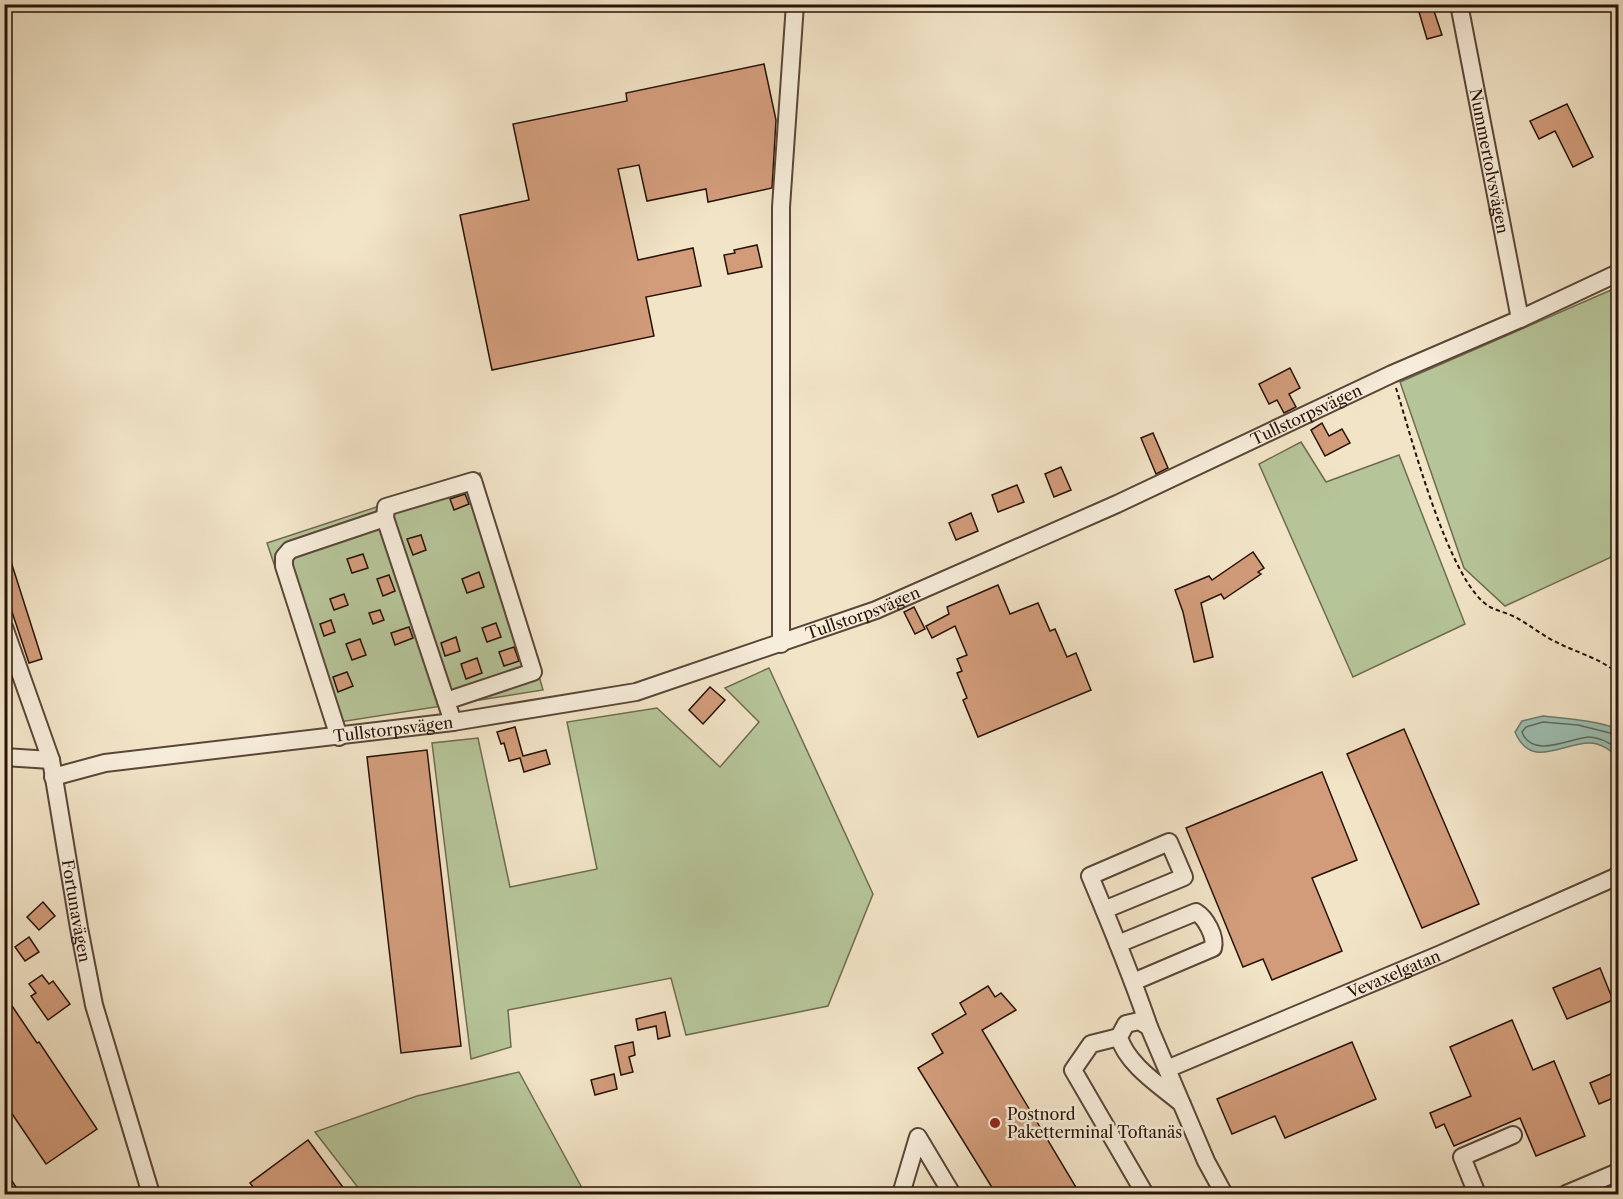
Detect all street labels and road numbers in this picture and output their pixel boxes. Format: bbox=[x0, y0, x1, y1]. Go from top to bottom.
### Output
street label: Nummertolvsvägen bbox=[1466, 87, 1513, 235]
street label: Tullstorpsvägen bbox=[1247, 380, 1365, 449]
street label: Tullstorpsvägen bbox=[803, 582, 923, 643]
street label: Tullstorpsvägen bbox=[332, 712, 454, 746]
street label: Fortunavägen bbox=[58, 858, 95, 964]
street label: Vevaxelgatan bbox=[1343, 945, 1443, 1003]

